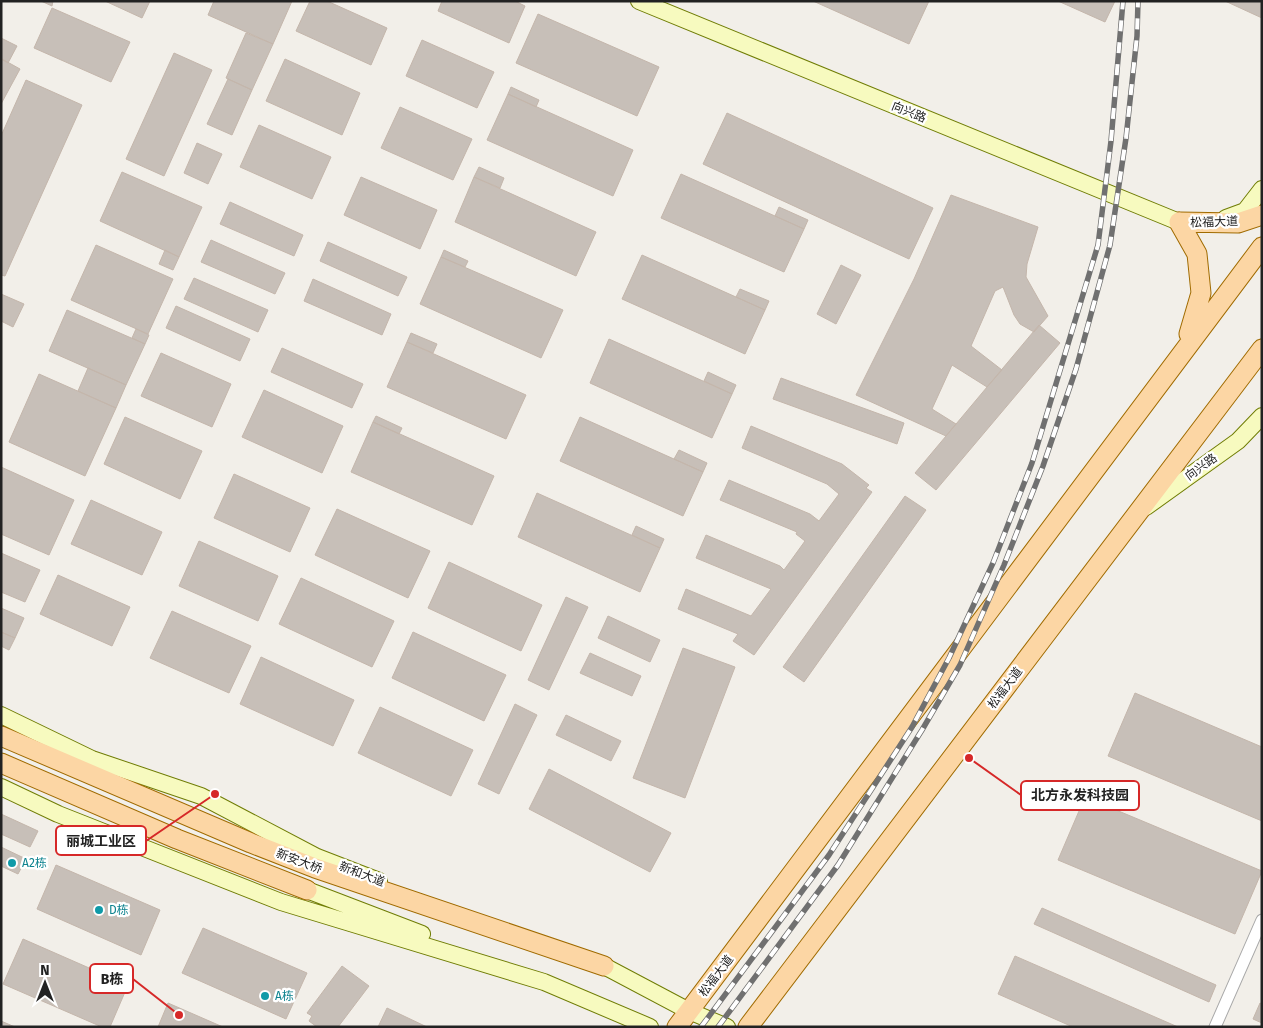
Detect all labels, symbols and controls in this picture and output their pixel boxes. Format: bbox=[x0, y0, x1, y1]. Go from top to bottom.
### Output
street label: 向兴路 bbox=[890, 99, 928, 125]
street label: 松福大道 bbox=[1190, 214, 1238, 230]
street label: 向兴路 bbox=[1182, 451, 1220, 483]
street label: 松福大道 bbox=[985, 665, 1025, 711]
callout: 北方永发科技园 bbox=[1021, 781, 1139, 810]
text: 北方永发科技园 bbox=[1031, 787, 1129, 804]
callout: 丽城工业区 bbox=[56, 826, 146, 855]
text: 丽城工业区 bbox=[66, 833, 136, 850]
street label: 新安大桥 bbox=[274, 846, 324, 876]
place label: A2栋 bbox=[22, 856, 47, 870]
marker: A2栋 bbox=[6, 857, 18, 869]
street label: 新和大道 bbox=[337, 859, 387, 889]
place label: D栋 bbox=[109, 903, 129, 917]
marker: D栋 bbox=[93, 904, 105, 916]
street label: 松福大道 bbox=[696, 953, 736, 999]
north arrow bbox=[20, 958, 70, 1008]
text: N bbox=[40, 962, 50, 979]
callout: B栋 bbox=[90, 964, 133, 993]
text: B栋 bbox=[101, 971, 123, 988]
place label: A栋 bbox=[275, 989, 294, 1003]
marker: A栋 bbox=[259, 990, 271, 1002]

